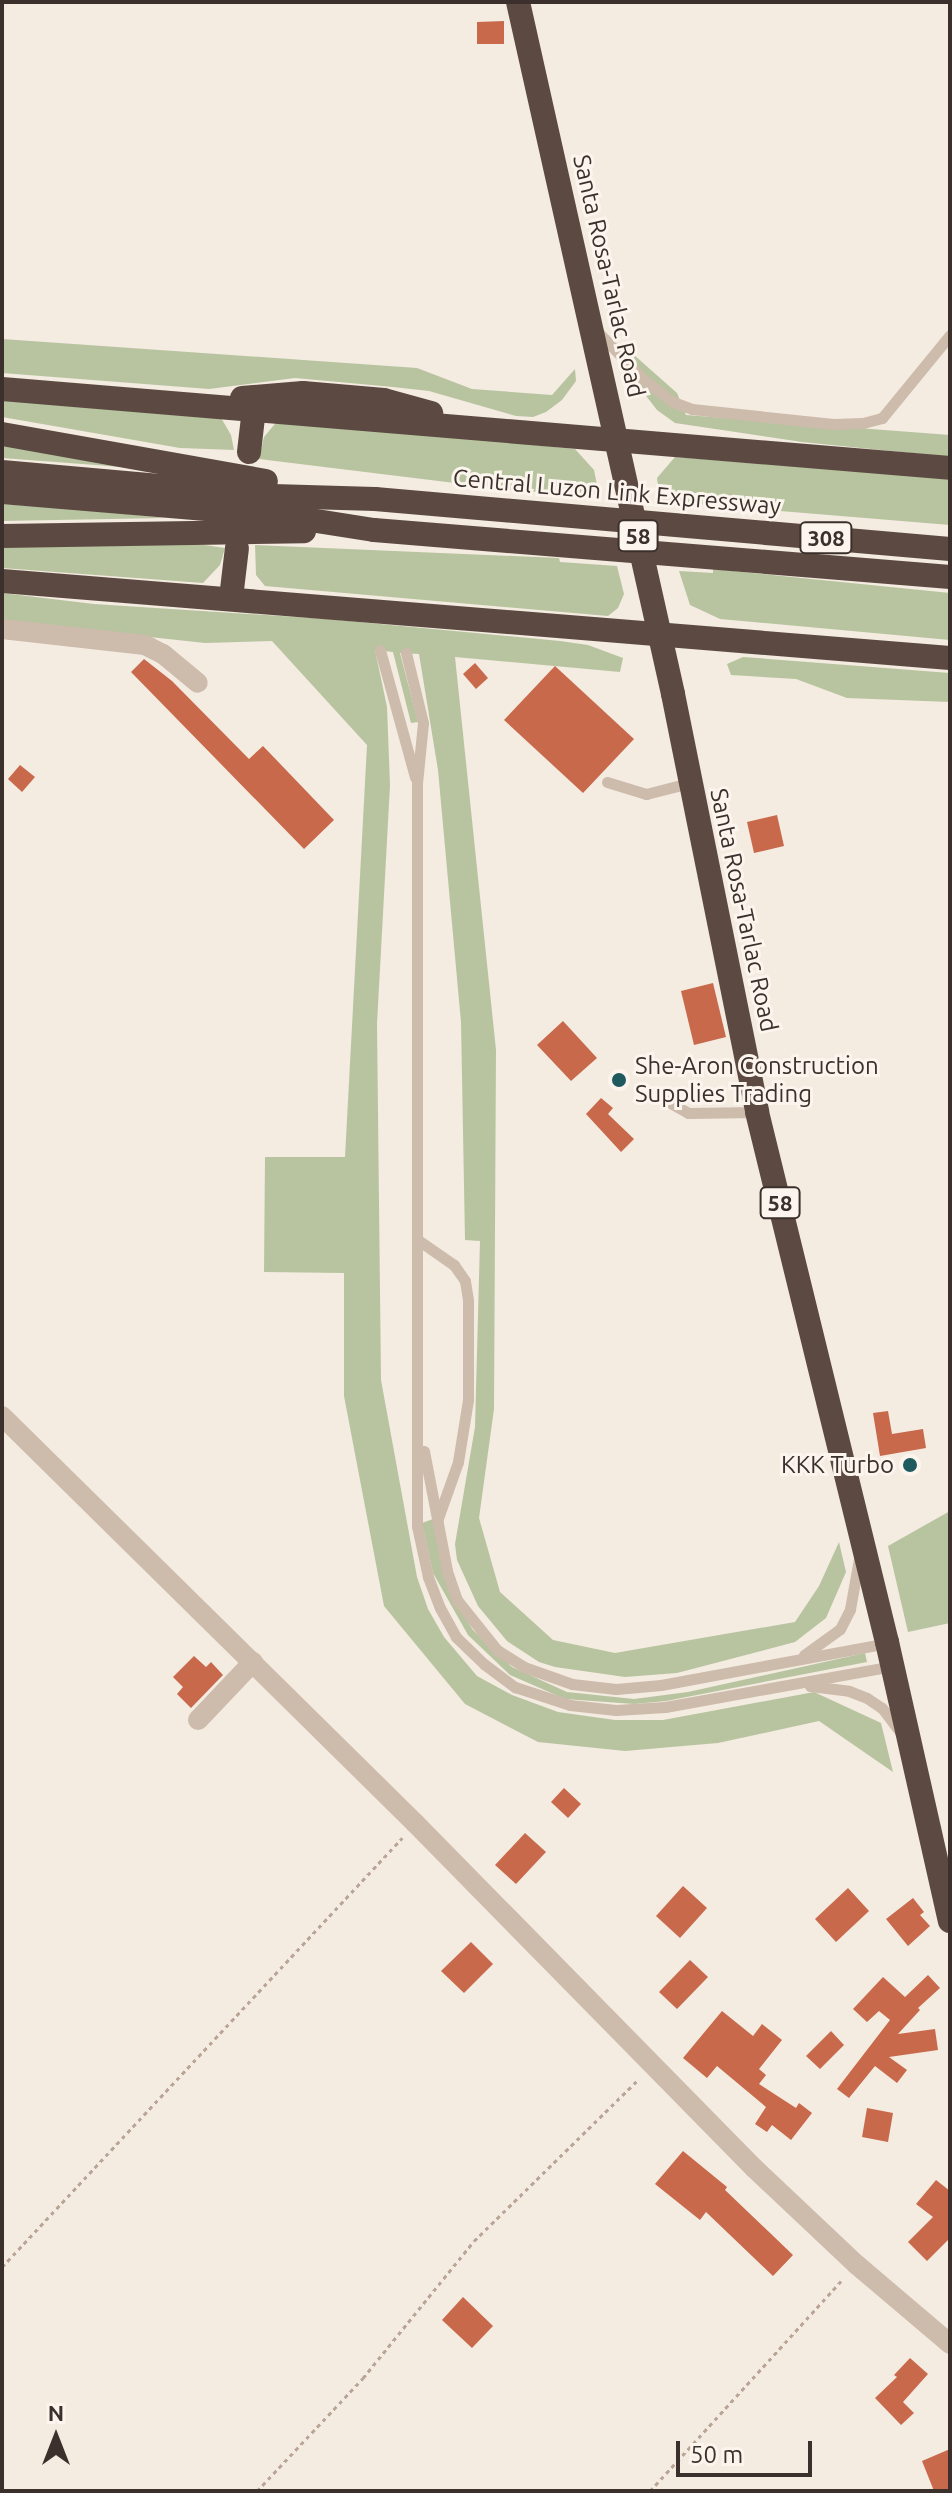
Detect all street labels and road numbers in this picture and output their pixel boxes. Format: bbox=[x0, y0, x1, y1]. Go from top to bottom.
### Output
street label: Santa Rosa-Tarlac Road bbox=[567, 152, 651, 400]
street label: Central Luzon Link Expressway bbox=[452, 463, 782, 521]
road number: 58 bbox=[616, 518, 660, 554]
road number: 308 bbox=[798, 520, 854, 556]
street label: Santa Rosa-Tarlac Road bbox=[704, 786, 784, 1034]
road number: 58 bbox=[758, 1185, 802, 1221]

